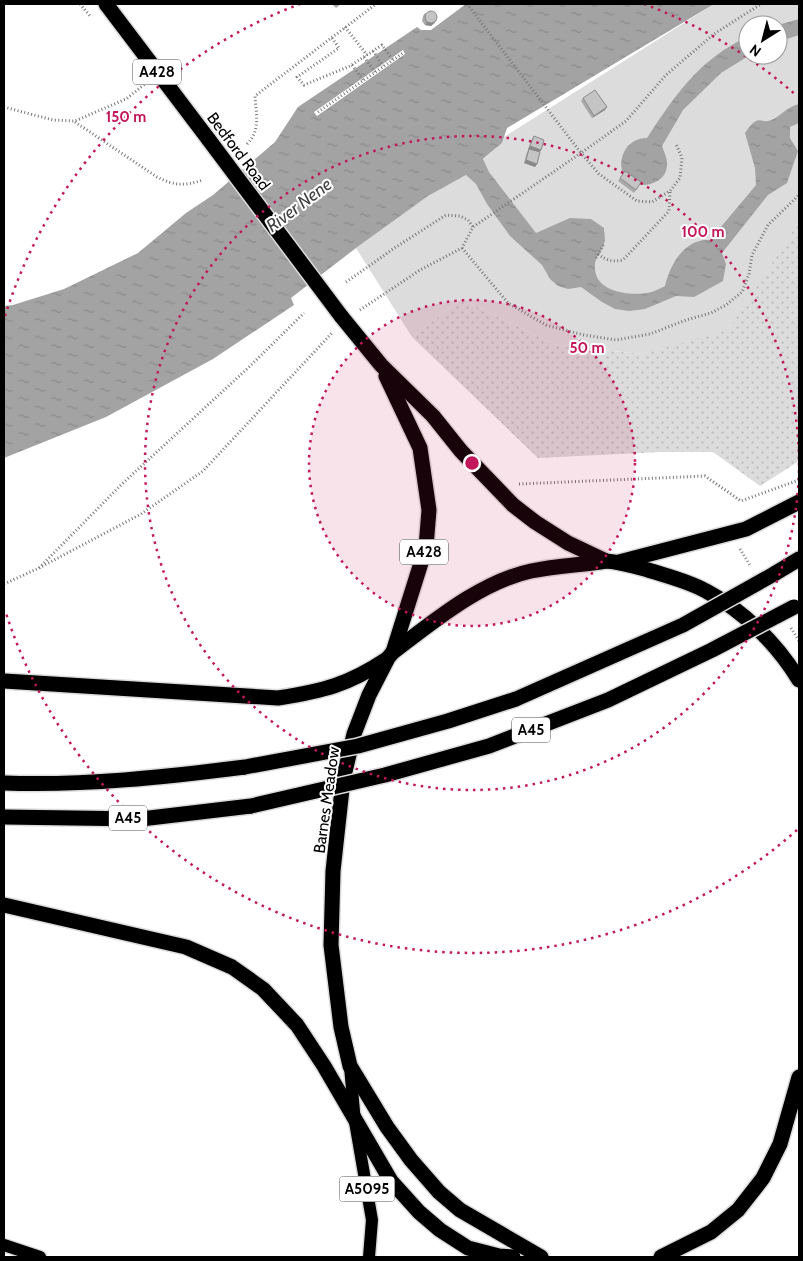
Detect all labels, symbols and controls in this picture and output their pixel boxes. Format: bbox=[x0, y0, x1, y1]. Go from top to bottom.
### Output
north arrow bbox=[738, 15, 788, 65]
text: N bbox=[746, 40, 765, 61]
road number: A428 bbox=[133, 60, 181, 84]
text: 150 m bbox=[106, 108, 146, 126]
street label: Bedford Road bbox=[203, 109, 274, 194]
water label: River Nene bbox=[262, 173, 336, 237]
text: 100 m bbox=[681, 223, 725, 241]
text: 50 m bbox=[569, 339, 605, 357]
centre of rings bbox=[463, 454, 481, 472]
road number: A428 bbox=[400, 540, 448, 564]
road number: A45 bbox=[512, 718, 550, 742]
street label: Barnes Meadow bbox=[310, 745, 343, 855]
road number: A45 bbox=[109, 806, 147, 830]
road number: A5095 bbox=[340, 1176, 394, 1202]

